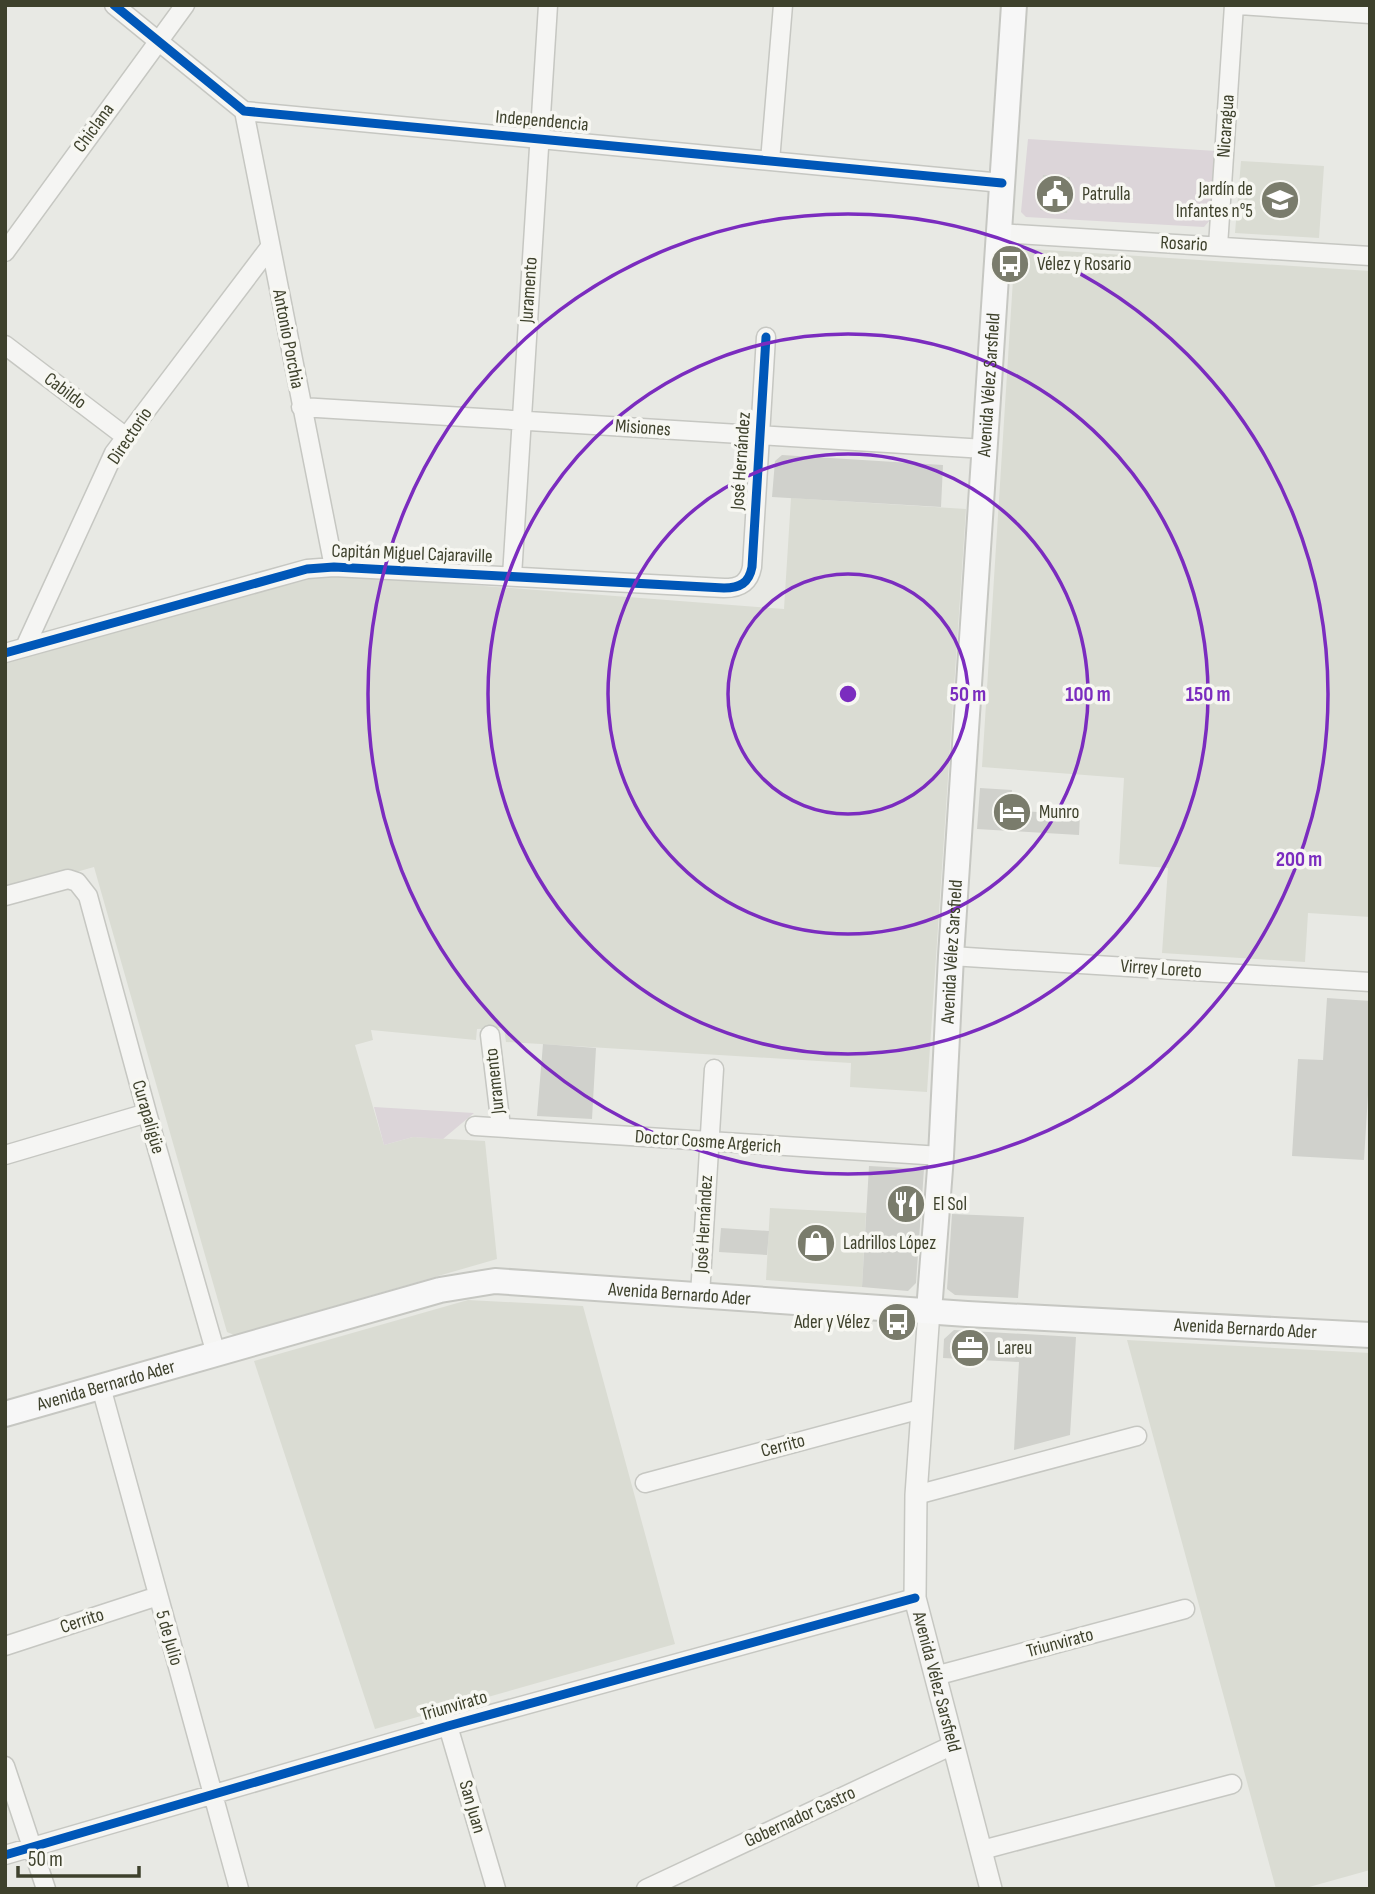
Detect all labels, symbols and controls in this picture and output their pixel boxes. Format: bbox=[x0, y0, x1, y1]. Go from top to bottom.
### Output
street label: Nicaragua bbox=[1212, 94, 1240, 158]
street label: Chiclana bbox=[69, 99, 119, 157]
street label: Independencia bbox=[495, 105, 589, 137]
public building icon: Patrulla bbox=[1034, 173, 1076, 215]
place label: Jardín de Infantes n°5 bbox=[1176, 178, 1253, 223]
school or university icon: Jardín de Infantes n°5 bbox=[1259, 179, 1301, 221]
place label: Patrulla bbox=[1082, 183, 1131, 206]
street label: Rosario bbox=[1160, 231, 1208, 257]
bus stop icon: Vélez y Rosario bbox=[989, 243, 1031, 285]
place label: Vélez y Rosario bbox=[1037, 253, 1131, 276]
street label: Juramento bbox=[515, 256, 543, 325]
street label: Antonio Porchia bbox=[267, 286, 309, 391]
street label: Avenida Vélez Sarsfield bbox=[973, 312, 1005, 459]
street label: Cabildo bbox=[39, 368, 91, 414]
street label: Directorio bbox=[103, 403, 157, 469]
street label: José Hernández bbox=[726, 411, 756, 512]
street label: Misiones bbox=[614, 415, 672, 441]
street label: Capitán Miguel Cajaraville bbox=[331, 540, 493, 568]
centre of rings bbox=[836, 682, 860, 706]
text: 50 m bbox=[950, 682, 986, 707]
text: 100 m bbox=[1065, 682, 1111, 707]
text: 150 m bbox=[1186, 682, 1230, 707]
hotel icon: Munro bbox=[991, 791, 1033, 833]
place label: Munro bbox=[1039, 801, 1079, 824]
text: 200 m bbox=[1276, 847, 1322, 872]
street label: Avenida Vélez Sarsfield bbox=[936, 879, 968, 1025]
street label: Virrey Loreto bbox=[1120, 955, 1202, 983]
street label: Juramento bbox=[480, 1047, 510, 1116]
street label: Curapaligüe bbox=[127, 1078, 169, 1156]
street label: Doctor Cosme Argerich bbox=[634, 1125, 782, 1159]
street label: José Hernández bbox=[690, 1174, 718, 1275]
restaurant icon: El Sol bbox=[885, 1183, 927, 1225]
place label: El Sol bbox=[933, 1193, 967, 1216]
shop icon: Ladrillos López bbox=[795, 1222, 837, 1264]
place label: Ladrillos López bbox=[843, 1232, 936, 1255]
street label: Avenida Bernardo Ader bbox=[607, 1277, 752, 1310]
bus stop icon: Ader y Vélez bbox=[876, 1301, 918, 1343]
place label: Ader y Vélez bbox=[793, 1311, 870, 1334]
street label: Avenida Bernardo Ader bbox=[1173, 1313, 1318, 1344]
office icon: Lareu bbox=[949, 1327, 991, 1369]
place label: Lareu bbox=[997, 1337, 1032, 1360]
street label: Avenida Bernardo Ader bbox=[33, 1354, 178, 1416]
street label: Cerrito bbox=[758, 1429, 808, 1463]
street label: Cerrito bbox=[57, 1603, 107, 1639]
street label: 5 de Julio bbox=[150, 1608, 188, 1668]
street label: Avenida Vélez Sarsfield bbox=[907, 1608, 966, 1754]
street label: Triunvirato bbox=[1024, 1623, 1096, 1663]
street label: Triunvirato bbox=[418, 1686, 490, 1726]
street label: San Juan bbox=[454, 1778, 490, 1836]
street label: Gobernador Castro bbox=[741, 1781, 859, 1853]
scale bar bbox=[18, 1834, 138, 1878]
text: 50 m bbox=[28, 1847, 63, 1872]

